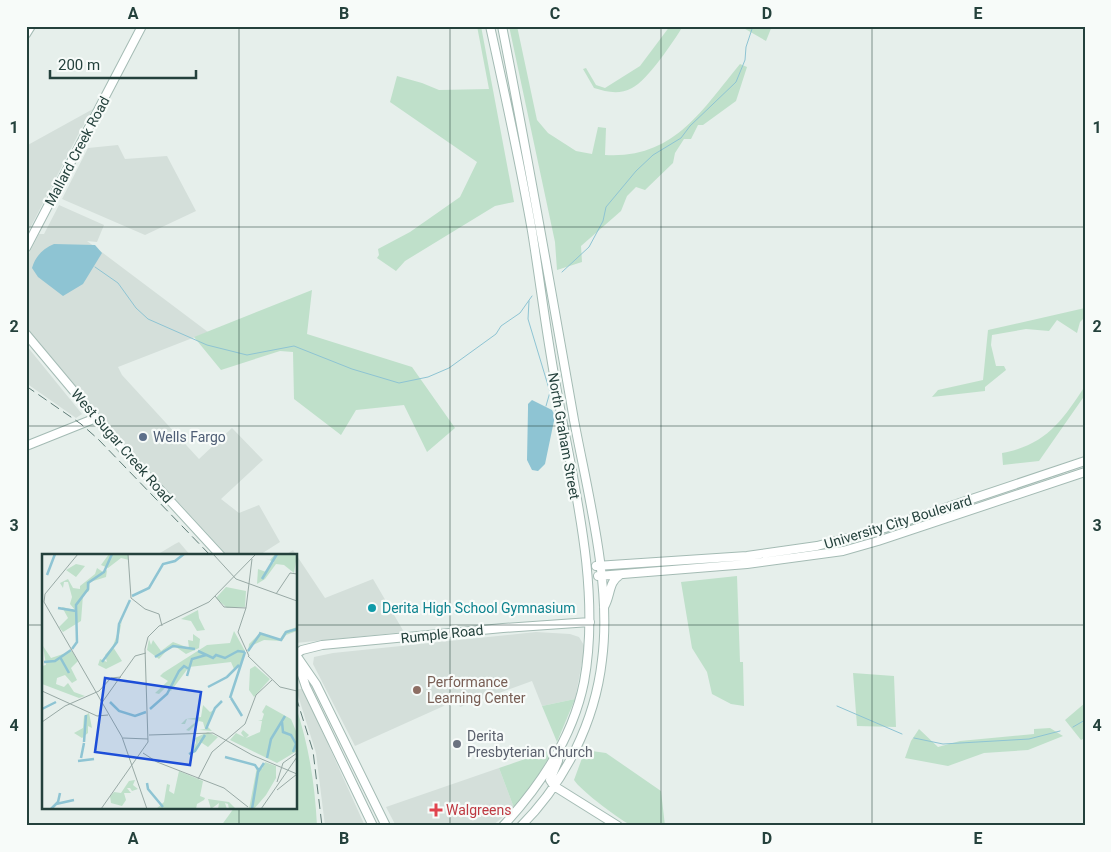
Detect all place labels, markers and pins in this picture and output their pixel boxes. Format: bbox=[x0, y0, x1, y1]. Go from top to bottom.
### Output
place label: Wells Fargo bbox=[153, 429, 226, 445]
marker: Wells Fargo bbox=[137, 431, 149, 443]
place label: Derita High School Gymnasium bbox=[382, 600, 575, 616]
marker: Derita High School Gymnasium bbox=[366, 602, 378, 614]
place label: Performance Learning Center bbox=[427, 674, 526, 706]
marker: Performance Learning Center bbox=[411, 684, 423, 696]
place label: Derita Presbyterian Church bbox=[467, 728, 593, 760]
marker: Derita Presbyterian Church bbox=[451, 738, 463, 750]
place label: Walgreens bbox=[446, 802, 512, 818]
marker: Walgreens bbox=[430, 804, 442, 816]

